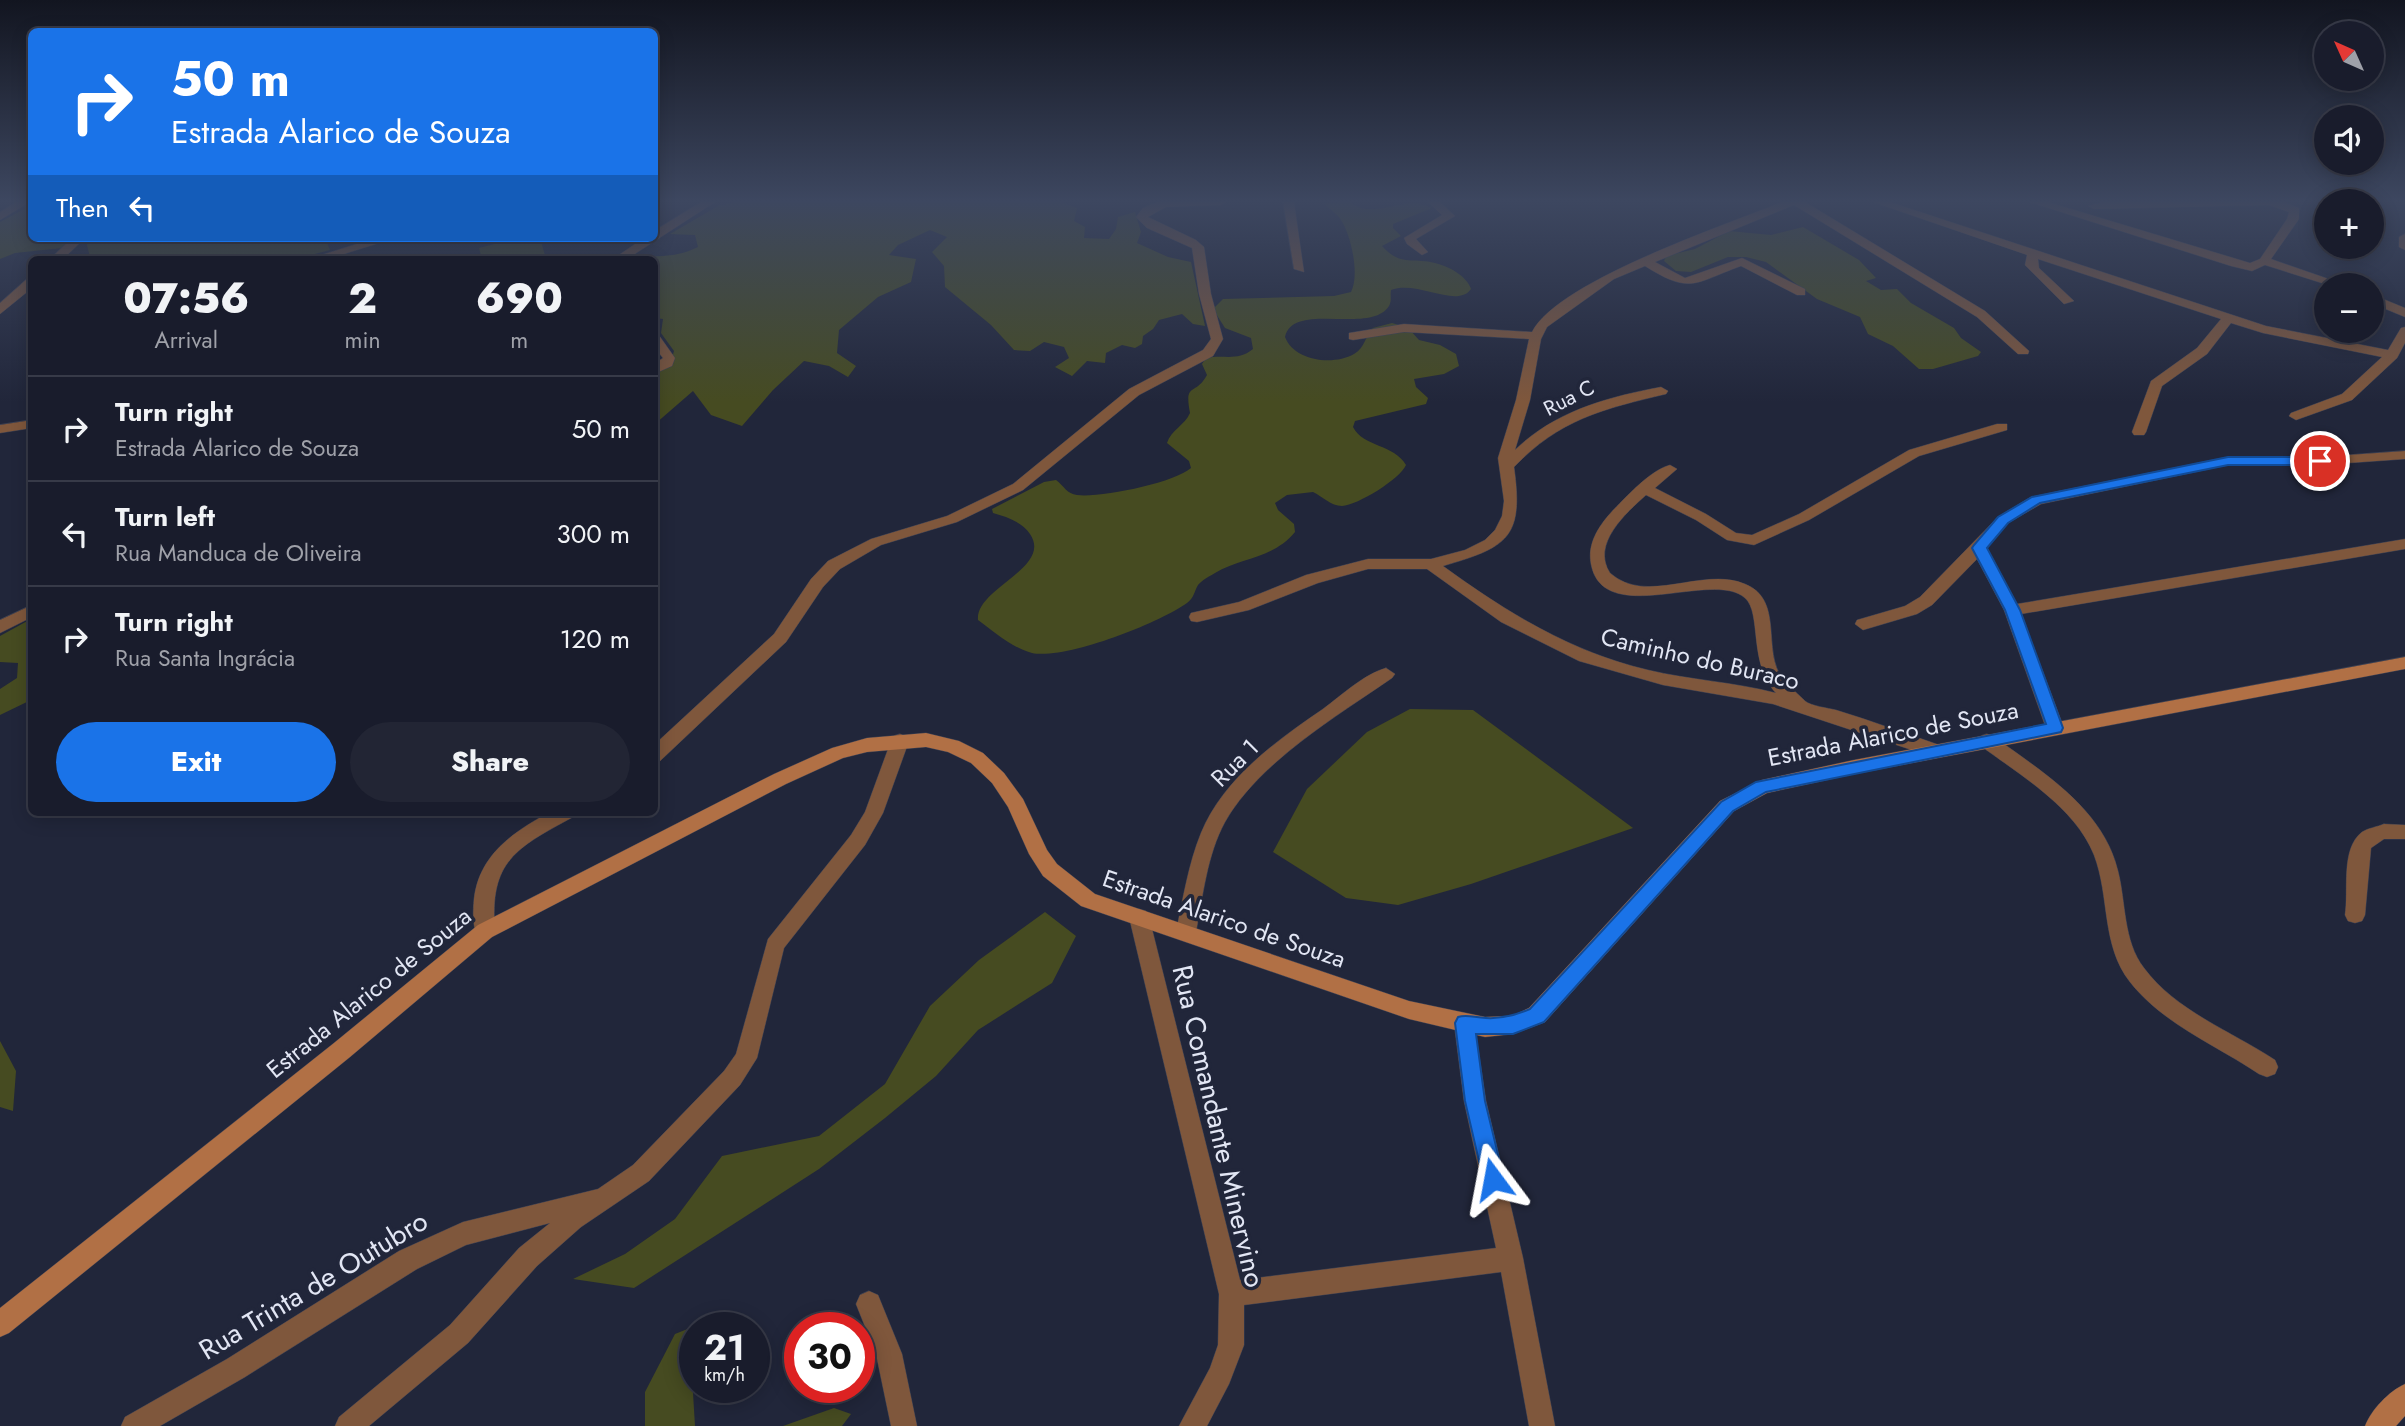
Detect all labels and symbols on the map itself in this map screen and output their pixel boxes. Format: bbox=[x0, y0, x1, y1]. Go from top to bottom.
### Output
north arrow bbox=[2314, 21, 2384, 91]
street label: Rua C bbox=[1538, 372, 1600, 424]
pin bbox=[2290, 431, 2350, 491]
street label: Caminho do Buraco bbox=[1597, 619, 1803, 698]
street label: Estrada Alarico de Souza bbox=[1765, 692, 2021, 775]
street label: Rua 1 bbox=[1203, 731, 1267, 795]
street label: Estrada Alarico de Souza bbox=[1098, 861, 1350, 977]
street label: Estrada Alarico de Souza bbox=[259, 899, 479, 1086]
street label: Rua Comandante Minervino bbox=[1161, 961, 1276, 1291]
position arrow bbox=[1456, 1142, 1530, 1216]
street label: Rua Trinta de Outubro bbox=[191, 1201, 436, 1370]
speed limit sign: 30 bbox=[784, 1312, 875, 1403]

